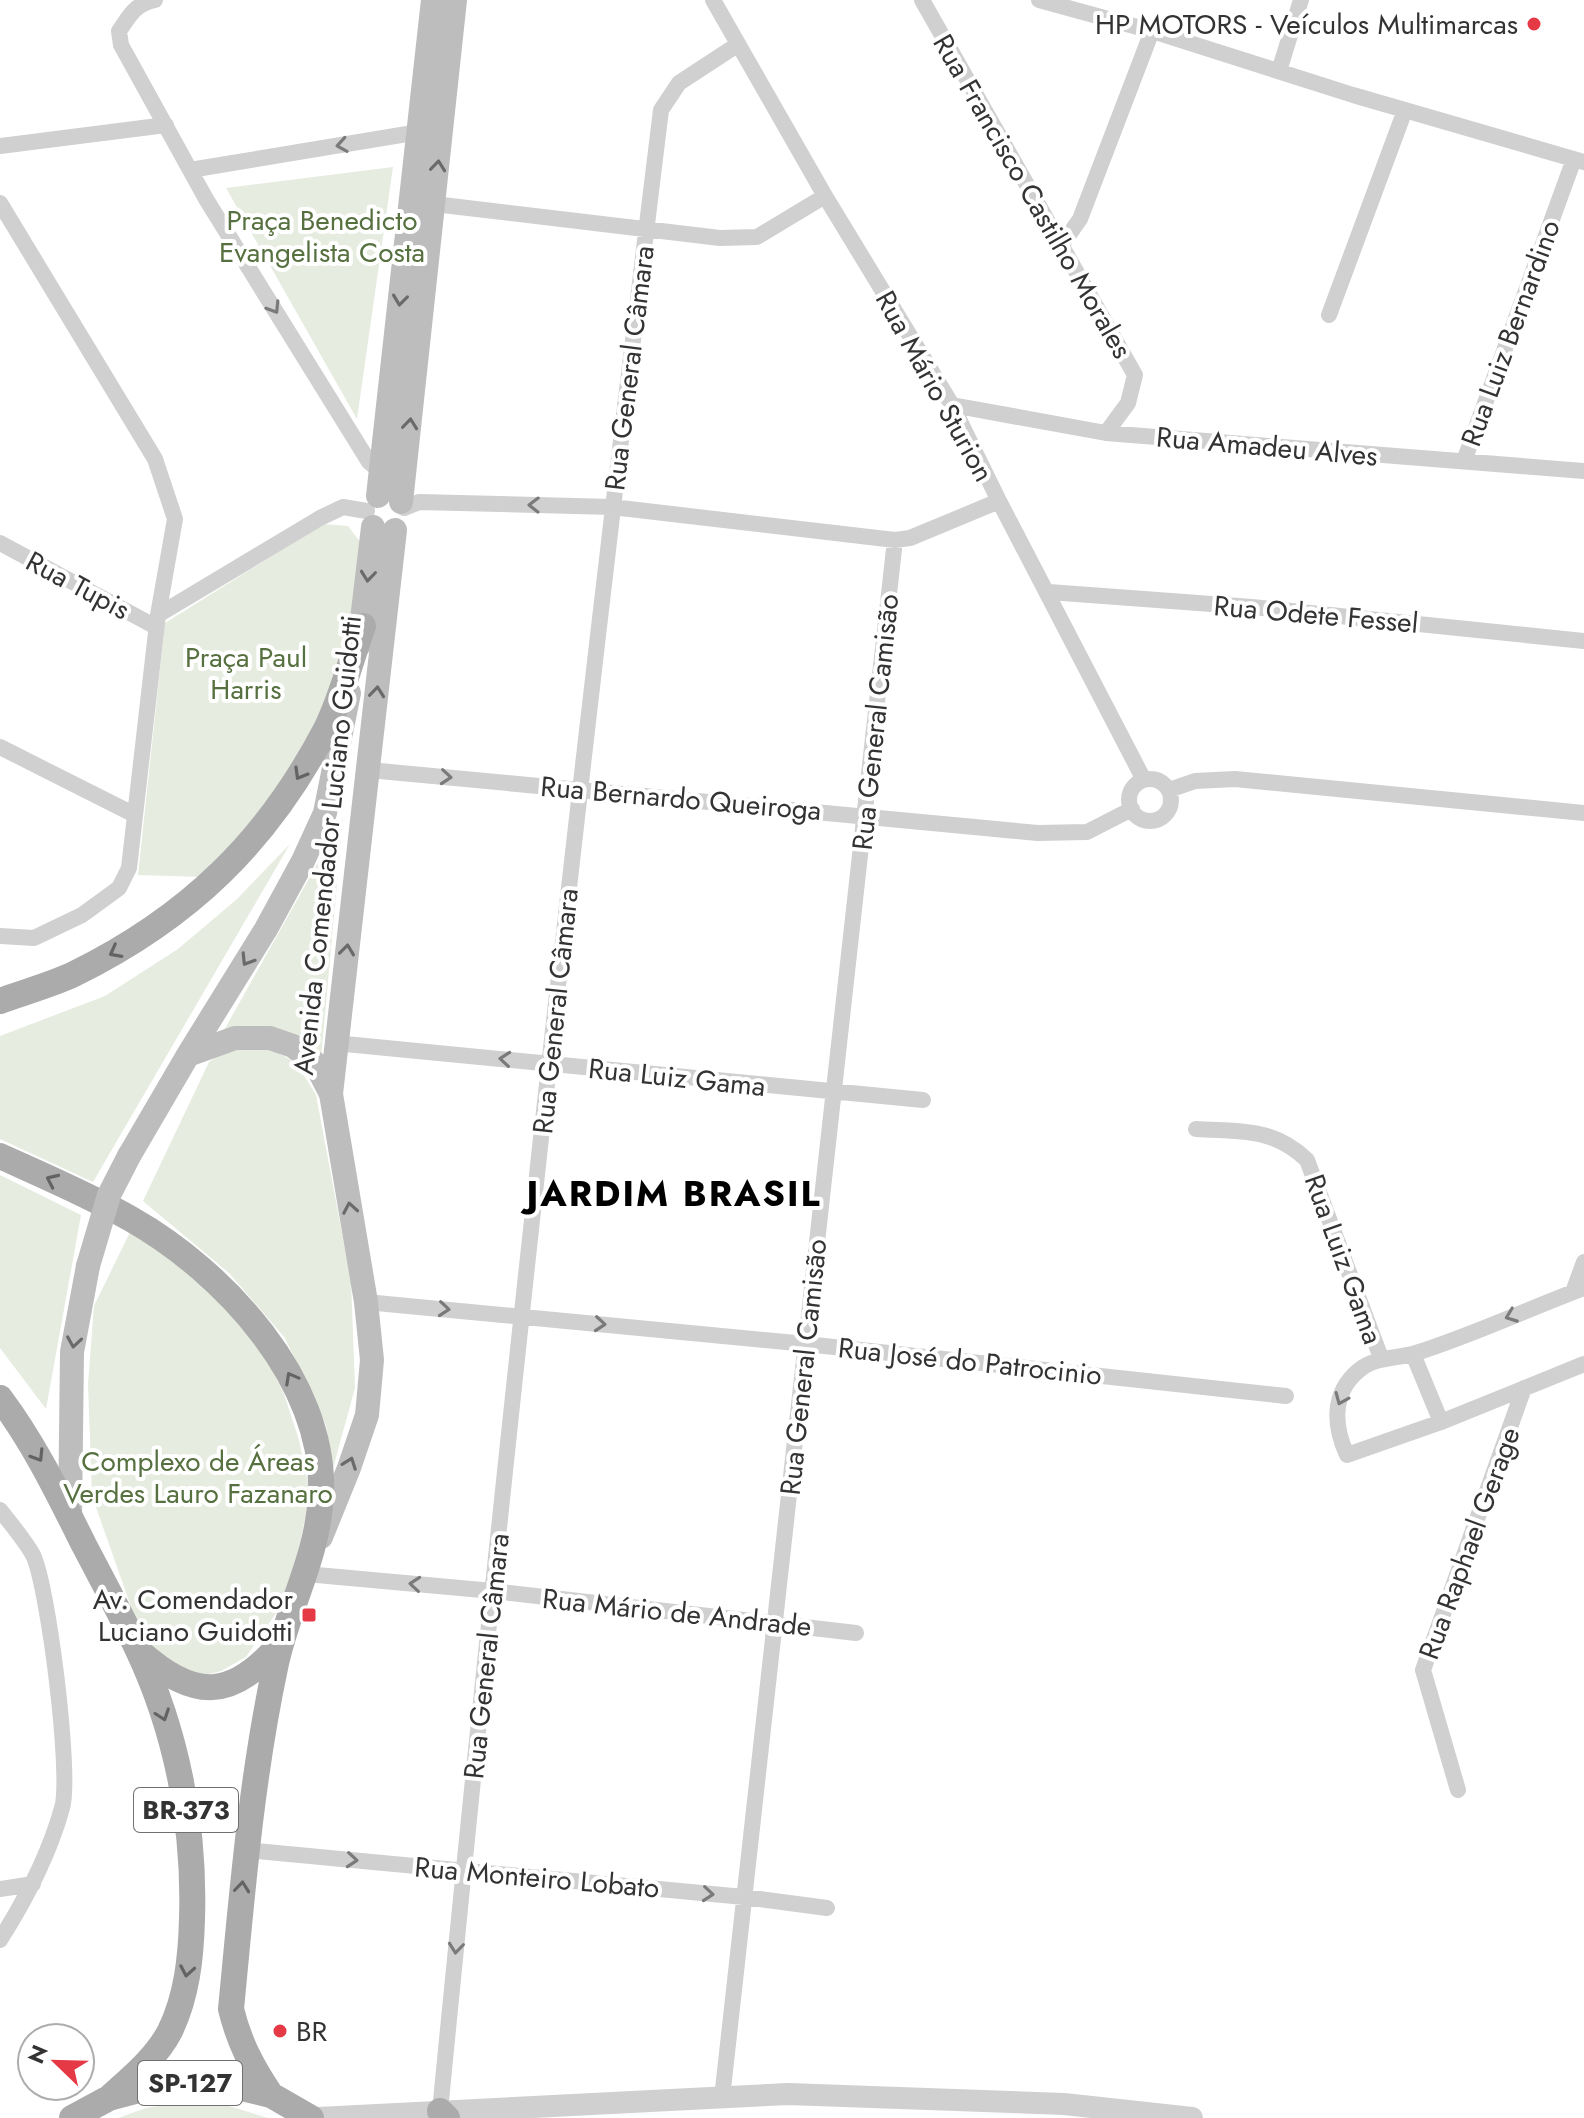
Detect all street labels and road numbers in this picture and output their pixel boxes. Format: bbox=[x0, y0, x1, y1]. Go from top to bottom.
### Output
street label: Rua Francisco Castilho Morales bbox=[923, 26, 1142, 366]
street label: Rua Luiz Bernardino bbox=[1450, 214, 1570, 452]
street label: Rua General Câmara bbox=[594, 243, 665, 493]
street label: Rua Mário Sturion bbox=[865, 283, 1004, 489]
street label: Rua Amadeu Alves bbox=[1155, 416, 1379, 477]
street label: Rua Tupis bbox=[19, 541, 137, 630]
street label: Rua Odete Fessel bbox=[1212, 585, 1420, 644]
street label: Rua General Camisão bbox=[842, 592, 909, 852]
street label: Avenida Comendador Luciano Guidotti bbox=[283, 613, 372, 1077]
street label: Rua Bernardo Queiroga bbox=[539, 766, 823, 831]
street label: Rua General Câmara bbox=[522, 886, 589, 1136]
street label: Rua Luiz Gama bbox=[586, 1048, 768, 1107]
street label: Rua Luiz Gama bbox=[1294, 1169, 1393, 1350]
street label: Rua General Camisão bbox=[770, 1237, 837, 1497]
street label: Rua José do Patrocinio bbox=[836, 1327, 1104, 1396]
street label: Rua Raphael Gerage bbox=[1408, 1421, 1531, 1665]
street label: Rua General Câmara bbox=[453, 1531, 520, 1781]
street label: Rua Mário de Andrade bbox=[540, 1578, 814, 1647]
road number: BR-373 bbox=[134, 1788, 238, 1832]
street label: Rua Monteiro Lobato bbox=[413, 1846, 661, 1909]
road number: SP-127 bbox=[138, 2061, 242, 2105]

